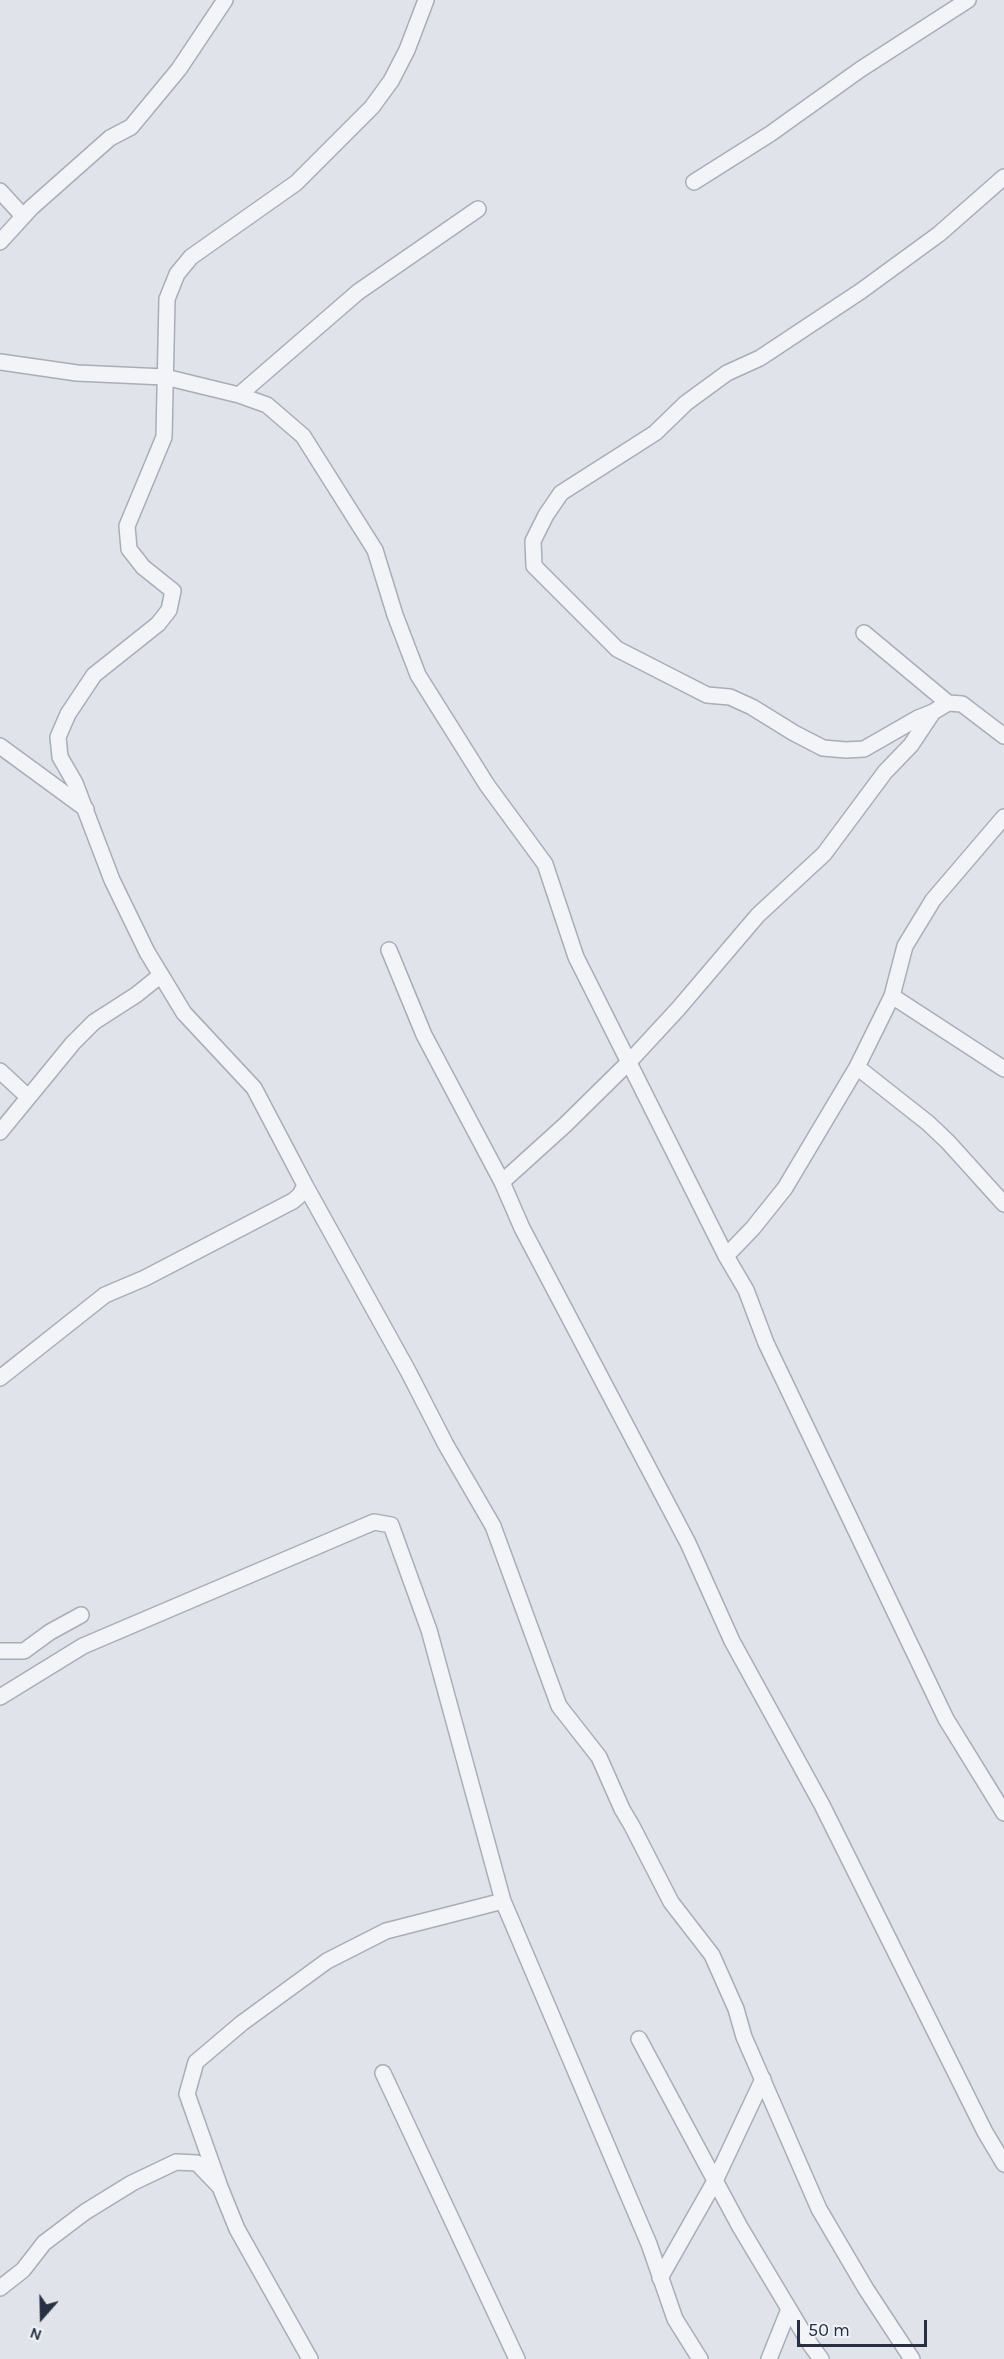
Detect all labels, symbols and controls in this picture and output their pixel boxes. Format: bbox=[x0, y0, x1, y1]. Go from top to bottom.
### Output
north arrow bbox=[12, 2287, 72, 2347]
scale bar bbox=[800, 2308, 930, 2346]
text: 50 m bbox=[808, 2319, 850, 2341]
text: N bbox=[27, 2323, 44, 2345]

